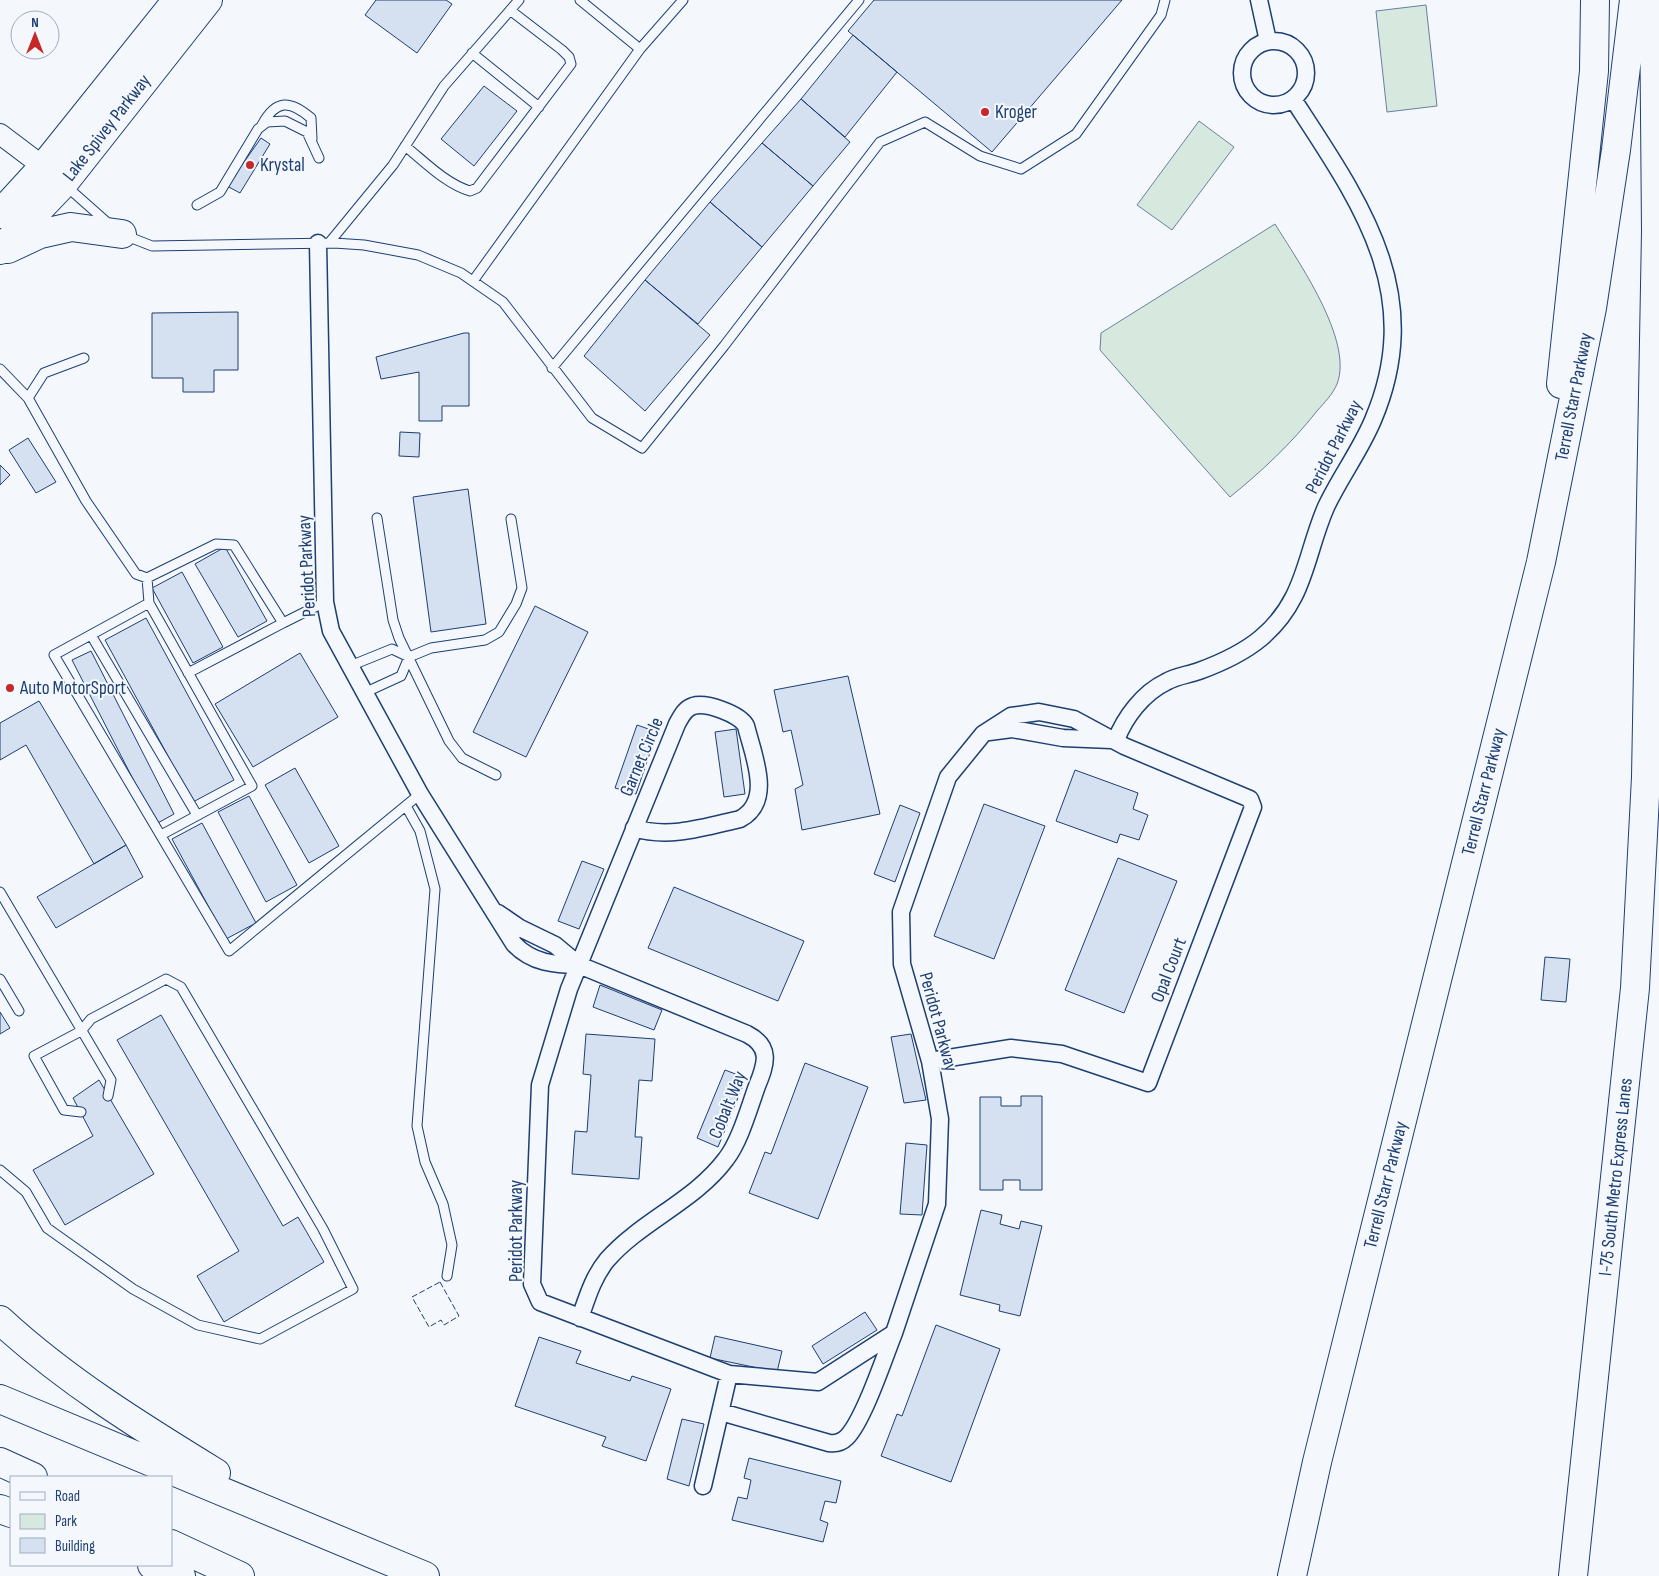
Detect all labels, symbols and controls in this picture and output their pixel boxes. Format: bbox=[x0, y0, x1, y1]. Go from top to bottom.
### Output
north arrow bbox=[10, 10, 60, 60]
text: N bbox=[31, 14, 39, 31]
street label: Lake Spivey Parkway bbox=[58, 69, 156, 186]
place label: Kroger bbox=[995, 101, 1038, 124]
marker: Kroger bbox=[979, 106, 991, 118]
place label: Krystal bbox=[260, 154, 305, 177]
marker: Krystal bbox=[244, 159, 256, 171]
street label: Terrell Starr Parkway bbox=[1550, 330, 1598, 463]
street label: Peridot Parkway bbox=[1301, 396, 1368, 498]
street label: Peridot Parkway bbox=[293, 514, 321, 618]
place label: Auto MotorSport bbox=[19, 677, 126, 700]
marker: Auto MotorSport bbox=[4, 682, 16, 694]
street label: Garnet Circle bbox=[615, 714, 669, 800]
street label: Terrell Starr Parkway bbox=[1457, 725, 1511, 858]
street label: Opal Court bbox=[1146, 934, 1192, 1006]
street label: Peridot Parkway bbox=[914, 970, 962, 1075]
street label: Cobalt Way bbox=[704, 1067, 752, 1142]
street label: I-75 South Metro Express Lanes bbox=[1594, 1077, 1638, 1277]
street label: Terrell Starr Parkway bbox=[1359, 1118, 1413, 1251]
street label: Peridot Parkway bbox=[505, 1179, 528, 1282]
legend bbox=[10, 1476, 172, 1566]
text: Road bbox=[55, 1487, 80, 1506]
text: Park bbox=[55, 1512, 77, 1531]
text: Building bbox=[55, 1537, 95, 1556]

